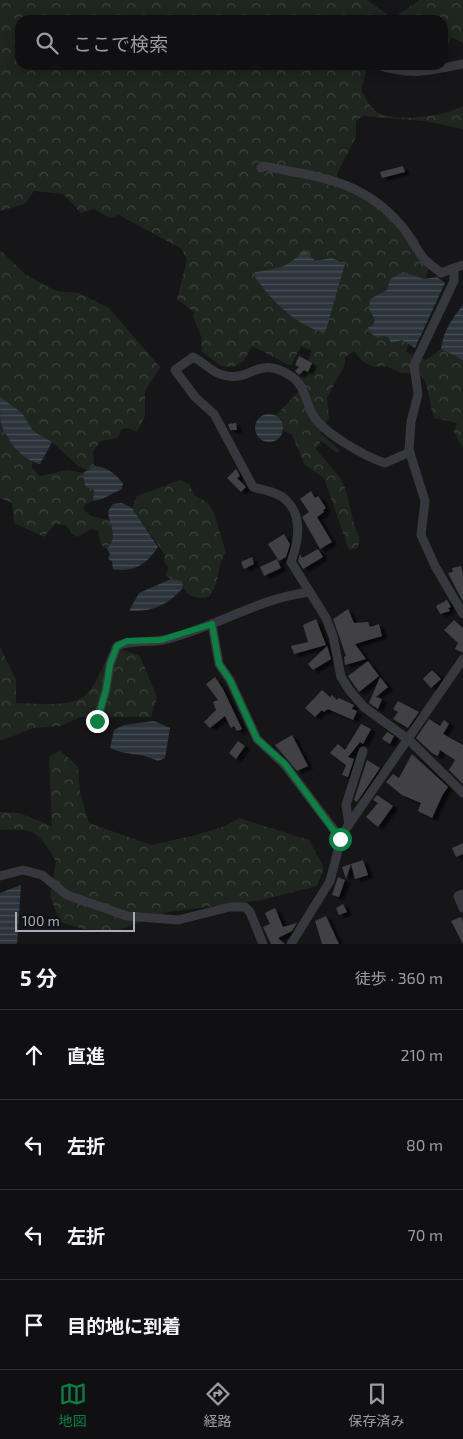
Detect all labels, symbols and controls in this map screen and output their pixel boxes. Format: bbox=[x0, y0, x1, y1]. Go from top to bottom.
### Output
search box bbox=[15, 15, 448, 70]
icon: search bbox=[33, 29, 61, 57]
text: ここで検索 bbox=[73, 32, 168, 55]
route end bbox=[86, 710, 109, 733]
route start bbox=[329, 828, 352, 851]
scale bar bbox=[15, 909, 135, 932]
text: 100 m bbox=[22, 912, 60, 929]
text: 5 分 bbox=[20, 965, 57, 990]
text: 徒歩 · 360 m bbox=[355, 968, 443, 987]
icon: ahead bbox=[20, 1041, 48, 1069]
text: 直進 bbox=[67, 1044, 105, 1067]
text: 210 m bbox=[400, 1045, 443, 1064]
icon: left bbox=[20, 1131, 48, 1159]
text: 左折 bbox=[67, 1134, 105, 1157]
text: 80 m bbox=[406, 1135, 443, 1154]
icon: left bbox=[20, 1221, 48, 1249]
text: 左折 bbox=[67, 1224, 105, 1247]
text: 70 m bbox=[408, 1225, 443, 1244]
icon: arrive bbox=[20, 1311, 48, 1339]
text: 目的地に到着 bbox=[67, 1314, 181, 1337]
tab: 地図 bbox=[59, 1380, 87, 1430]
tab: 経路 bbox=[204, 1380, 232, 1430]
tab: 保存済み bbox=[349, 1380, 405, 1430]

